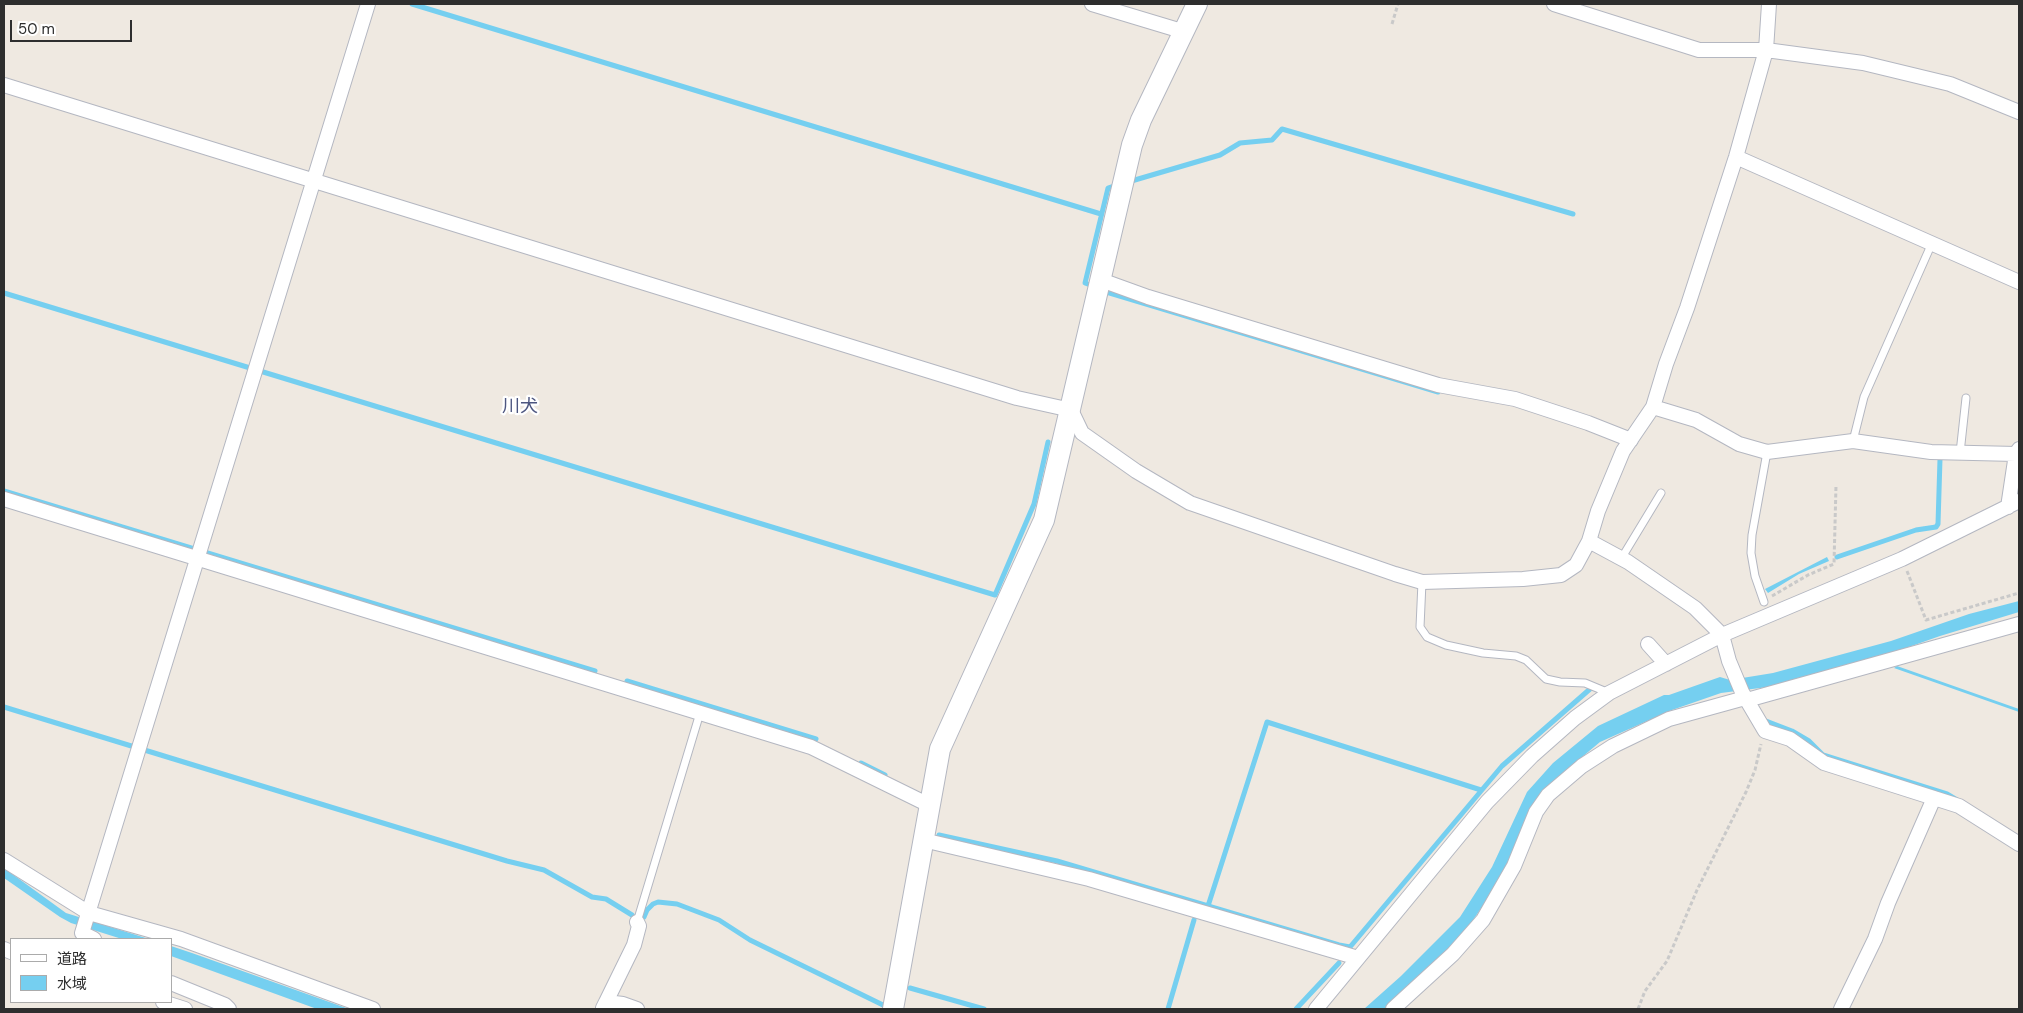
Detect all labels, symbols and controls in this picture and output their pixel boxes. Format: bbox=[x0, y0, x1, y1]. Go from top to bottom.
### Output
scale bar bbox=[12, 10, 135, 42]
text: 50 m bbox=[18, 19, 55, 39]
district label: 川犬 bbox=[502, 396, 538, 418]
legend bbox=[10, 938, 172, 1003]
text: 道路 bbox=[57, 949, 87, 969]
text: 水域 bbox=[57, 974, 87, 994]

